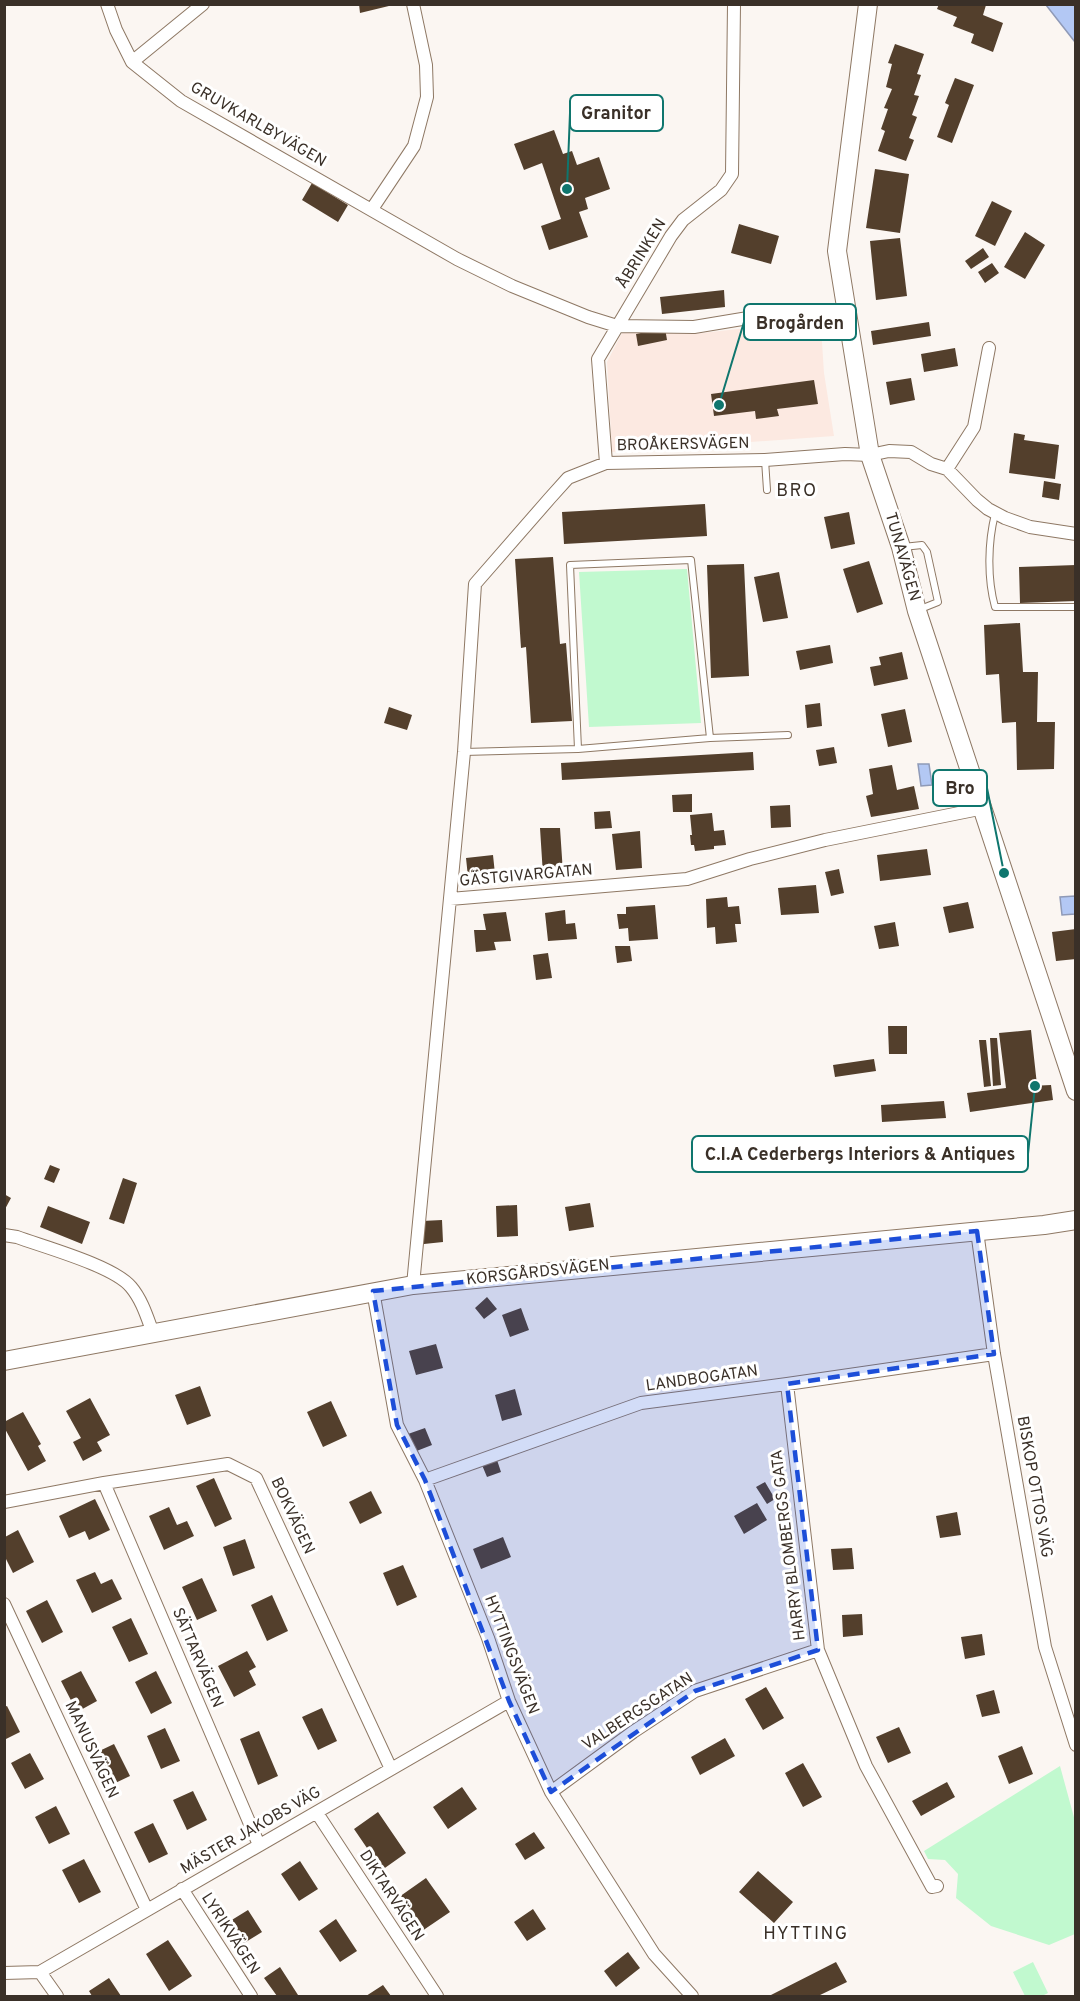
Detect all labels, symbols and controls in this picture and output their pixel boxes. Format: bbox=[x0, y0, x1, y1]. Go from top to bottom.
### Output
street label: GRUVKARLBYVÄGEN bbox=[186, 77, 330, 172]
callout: Granitor bbox=[570, 95, 663, 131]
text: Granitor bbox=[581, 103, 651, 126]
street label: ÅBRINKEN bbox=[612, 215, 671, 293]
callout: Brogården bbox=[744, 304, 856, 340]
text: Brogården bbox=[756, 313, 844, 336]
street label: BROÅKERSVÄGEN bbox=[616, 433, 750, 456]
district label: BRO bbox=[776, 480, 818, 503]
street label: TUNAVÄGEN bbox=[880, 510, 925, 604]
callout: Bro bbox=[933, 770, 987, 806]
text: Bro bbox=[945, 778, 975, 801]
street label: GÄSTGIVARGATAN bbox=[458, 859, 593, 892]
callout: C.I.A Cederbergs Interiors & Antiques bbox=[692, 1136, 1028, 1172]
text: C.I.A Cederbergs Interiors & Antiques bbox=[705, 1144, 1015, 1167]
street label: KORSGÅRDSVÄGEN bbox=[465, 1255, 611, 1290]
street label: LANDBOGATAN bbox=[645, 1361, 759, 1397]
street label: BISKOP OTTOS VÄG bbox=[1012, 1414, 1057, 1559]
street label: HARRY BLOMBERGS GATA bbox=[767, 1448, 811, 1642]
street label: BOKVÄGEN bbox=[265, 1474, 319, 1558]
street label: HYTTINGSVÄGEN bbox=[479, 1592, 544, 1718]
street label: SÄTTARVÄGEN bbox=[167, 1605, 228, 1711]
street label: VALBERGSGATAN bbox=[579, 1669, 697, 1755]
street label: MANUSVÄGEN bbox=[60, 1698, 123, 1802]
street label: MÄSTER JAKOBS VÄG bbox=[177, 1782, 325, 1879]
street label: DIKTARVÄGEN bbox=[354, 1846, 429, 1945]
street label: LYRIKVÄGEN bbox=[196, 1889, 265, 1979]
district label: HYTTING bbox=[763, 1923, 849, 1946]

